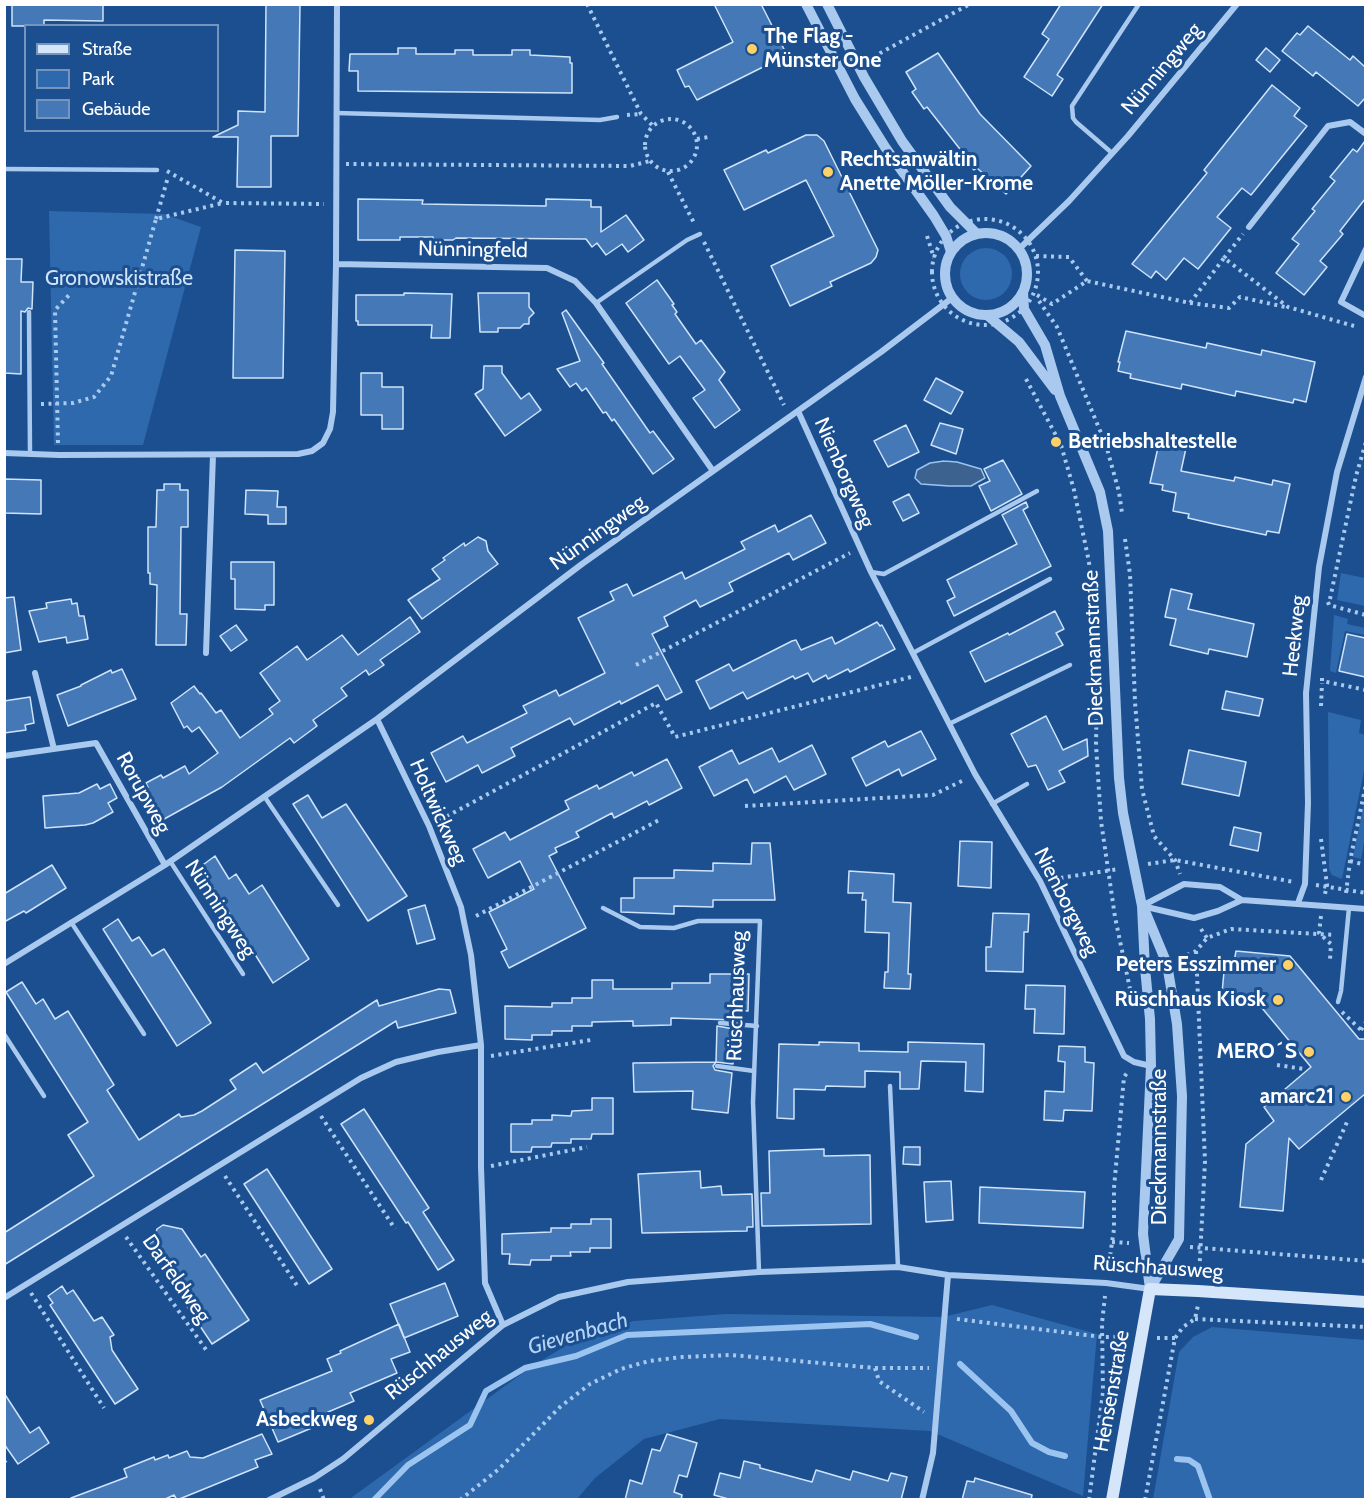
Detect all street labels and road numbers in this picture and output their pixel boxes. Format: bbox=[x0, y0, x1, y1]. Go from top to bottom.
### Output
street label: Nünningweg bbox=[1116, 18, 1208, 120]
street label: Nünningfeld bbox=[418, 236, 528, 264]
street label: Nienborgweg bbox=[808, 414, 880, 532]
street label: Nünningweg bbox=[545, 490, 651, 576]
street label: Dieckmannstraße bbox=[1079, 569, 1109, 727]
street label: Heekweg bbox=[1278, 594, 1312, 678]
street label: Rorupweg bbox=[110, 748, 176, 838]
street label: Holtwickweg bbox=[404, 755, 472, 869]
street label: Nienborgweg bbox=[1028, 844, 1104, 960]
street label: Nünningweg bbox=[179, 855, 261, 963]
street label: Rüschhausweg bbox=[722, 930, 752, 1062]
street label: Dieckmannstraße bbox=[1147, 1069, 1173, 1225]
street label: Darfeldweg bbox=[136, 1230, 216, 1328]
street label: Rüschhausweg bbox=[1092, 1251, 1224, 1285]
street label: Rüschhausweg bbox=[380, 1304, 498, 1406]
street label: Hensenstraße bbox=[1089, 1328, 1135, 1454]

